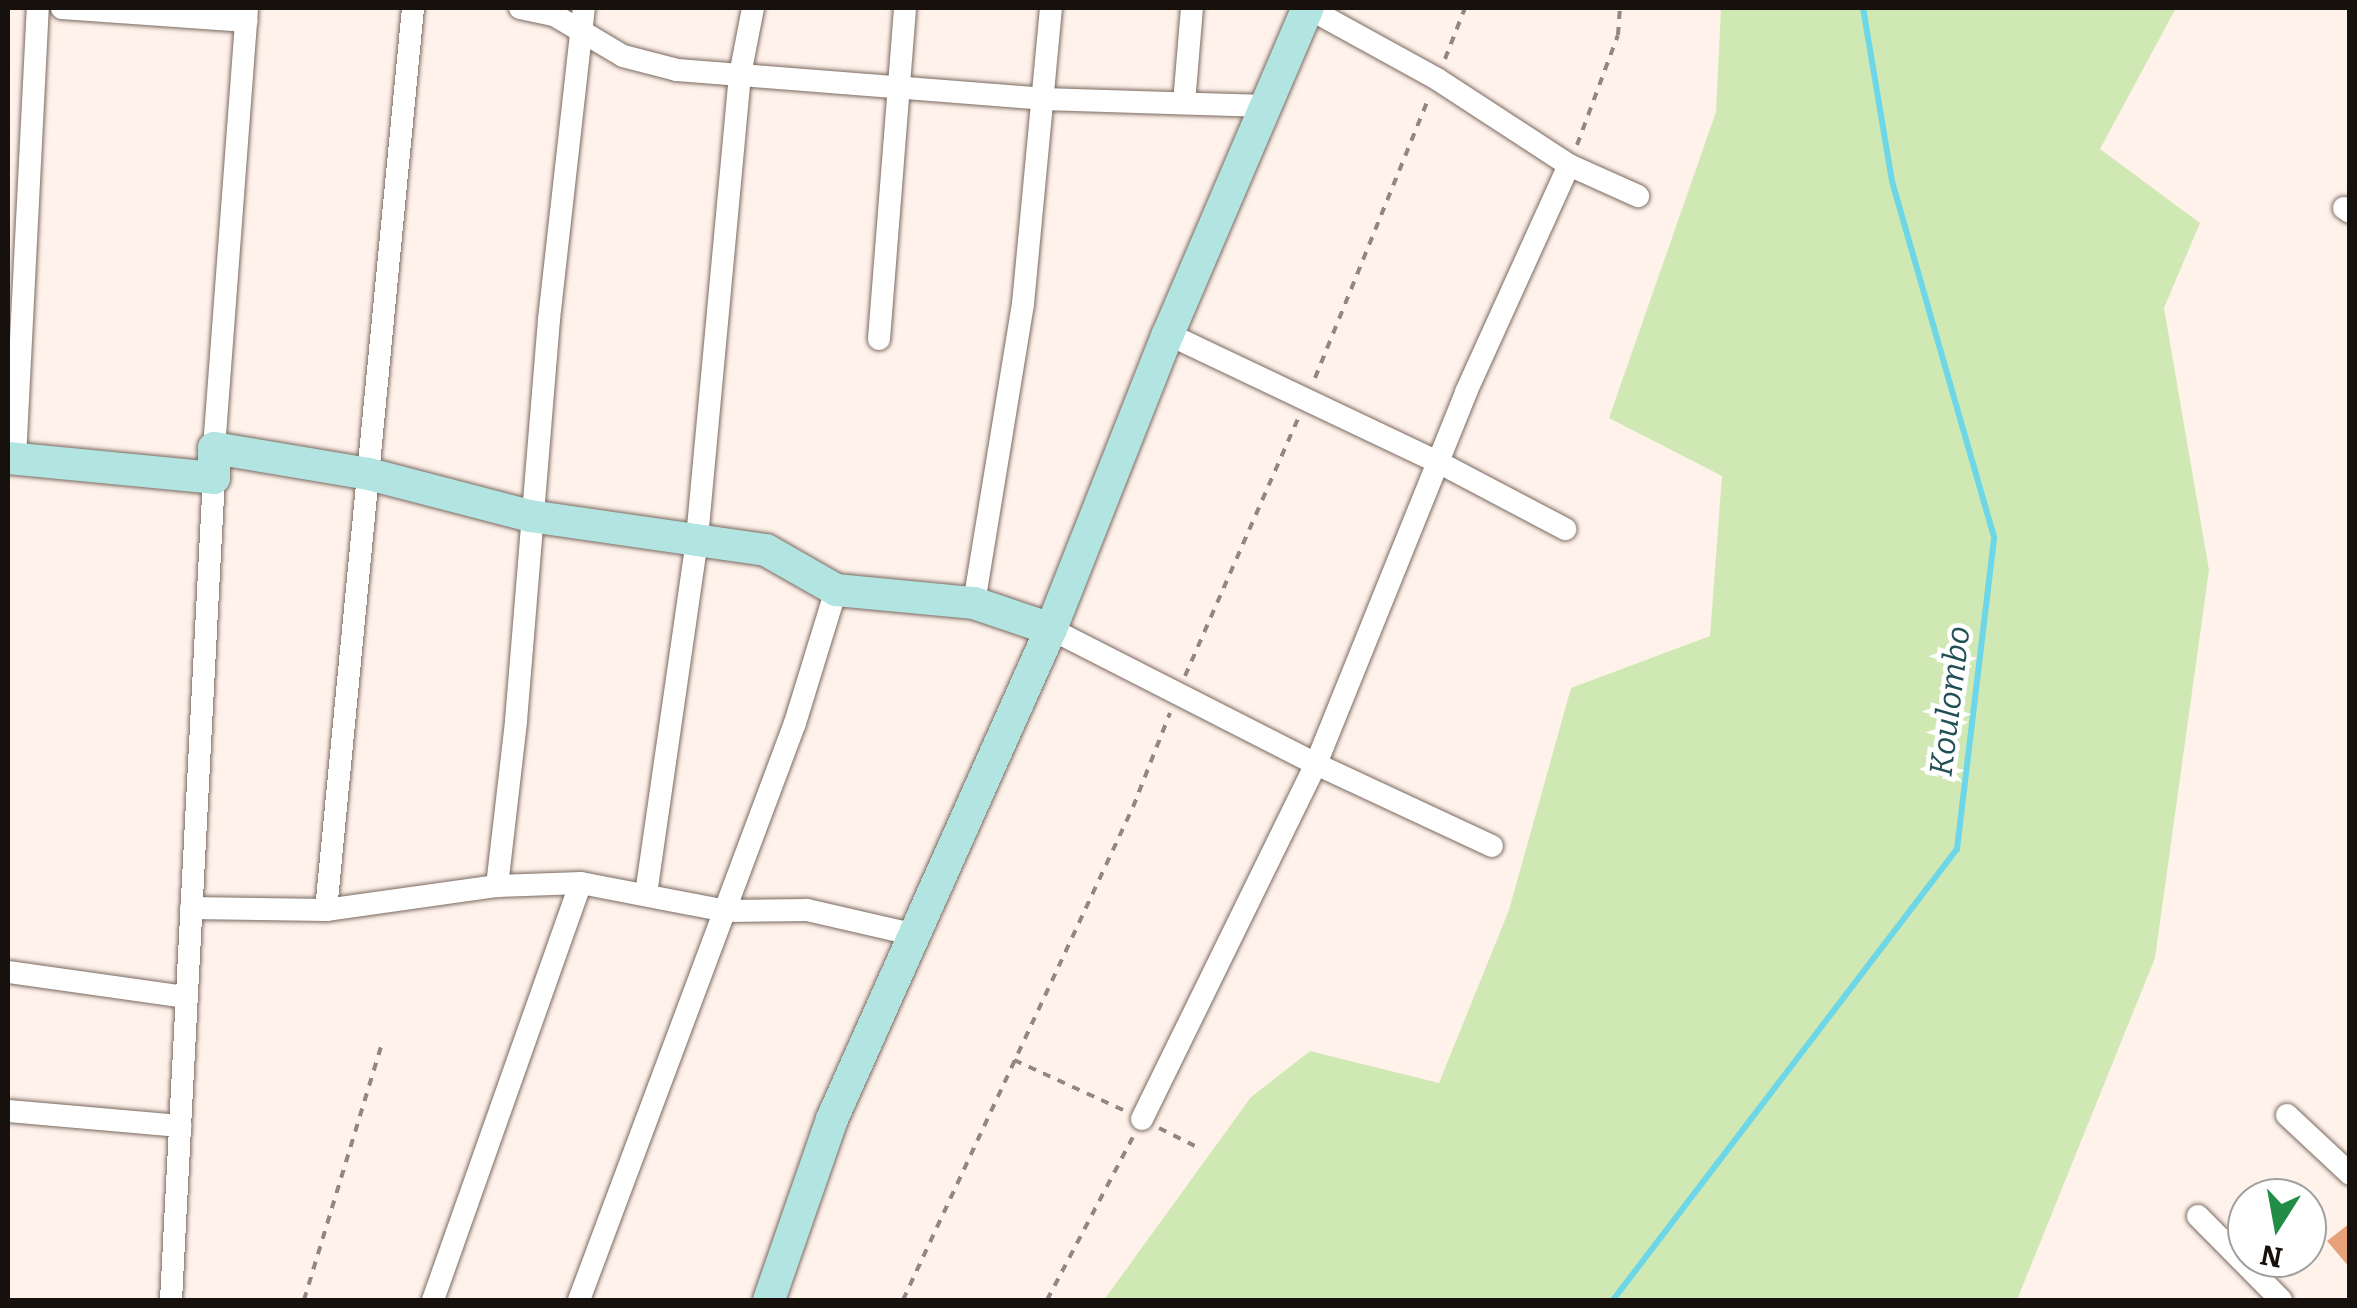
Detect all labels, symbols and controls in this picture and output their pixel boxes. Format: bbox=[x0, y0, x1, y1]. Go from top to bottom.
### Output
water label: Koulombo bbox=[1922, 624, 1978, 778]
north arrow bbox=[2227, 1178, 2327, 1278]
text: N bbox=[2258, 1238, 2285, 1274]

